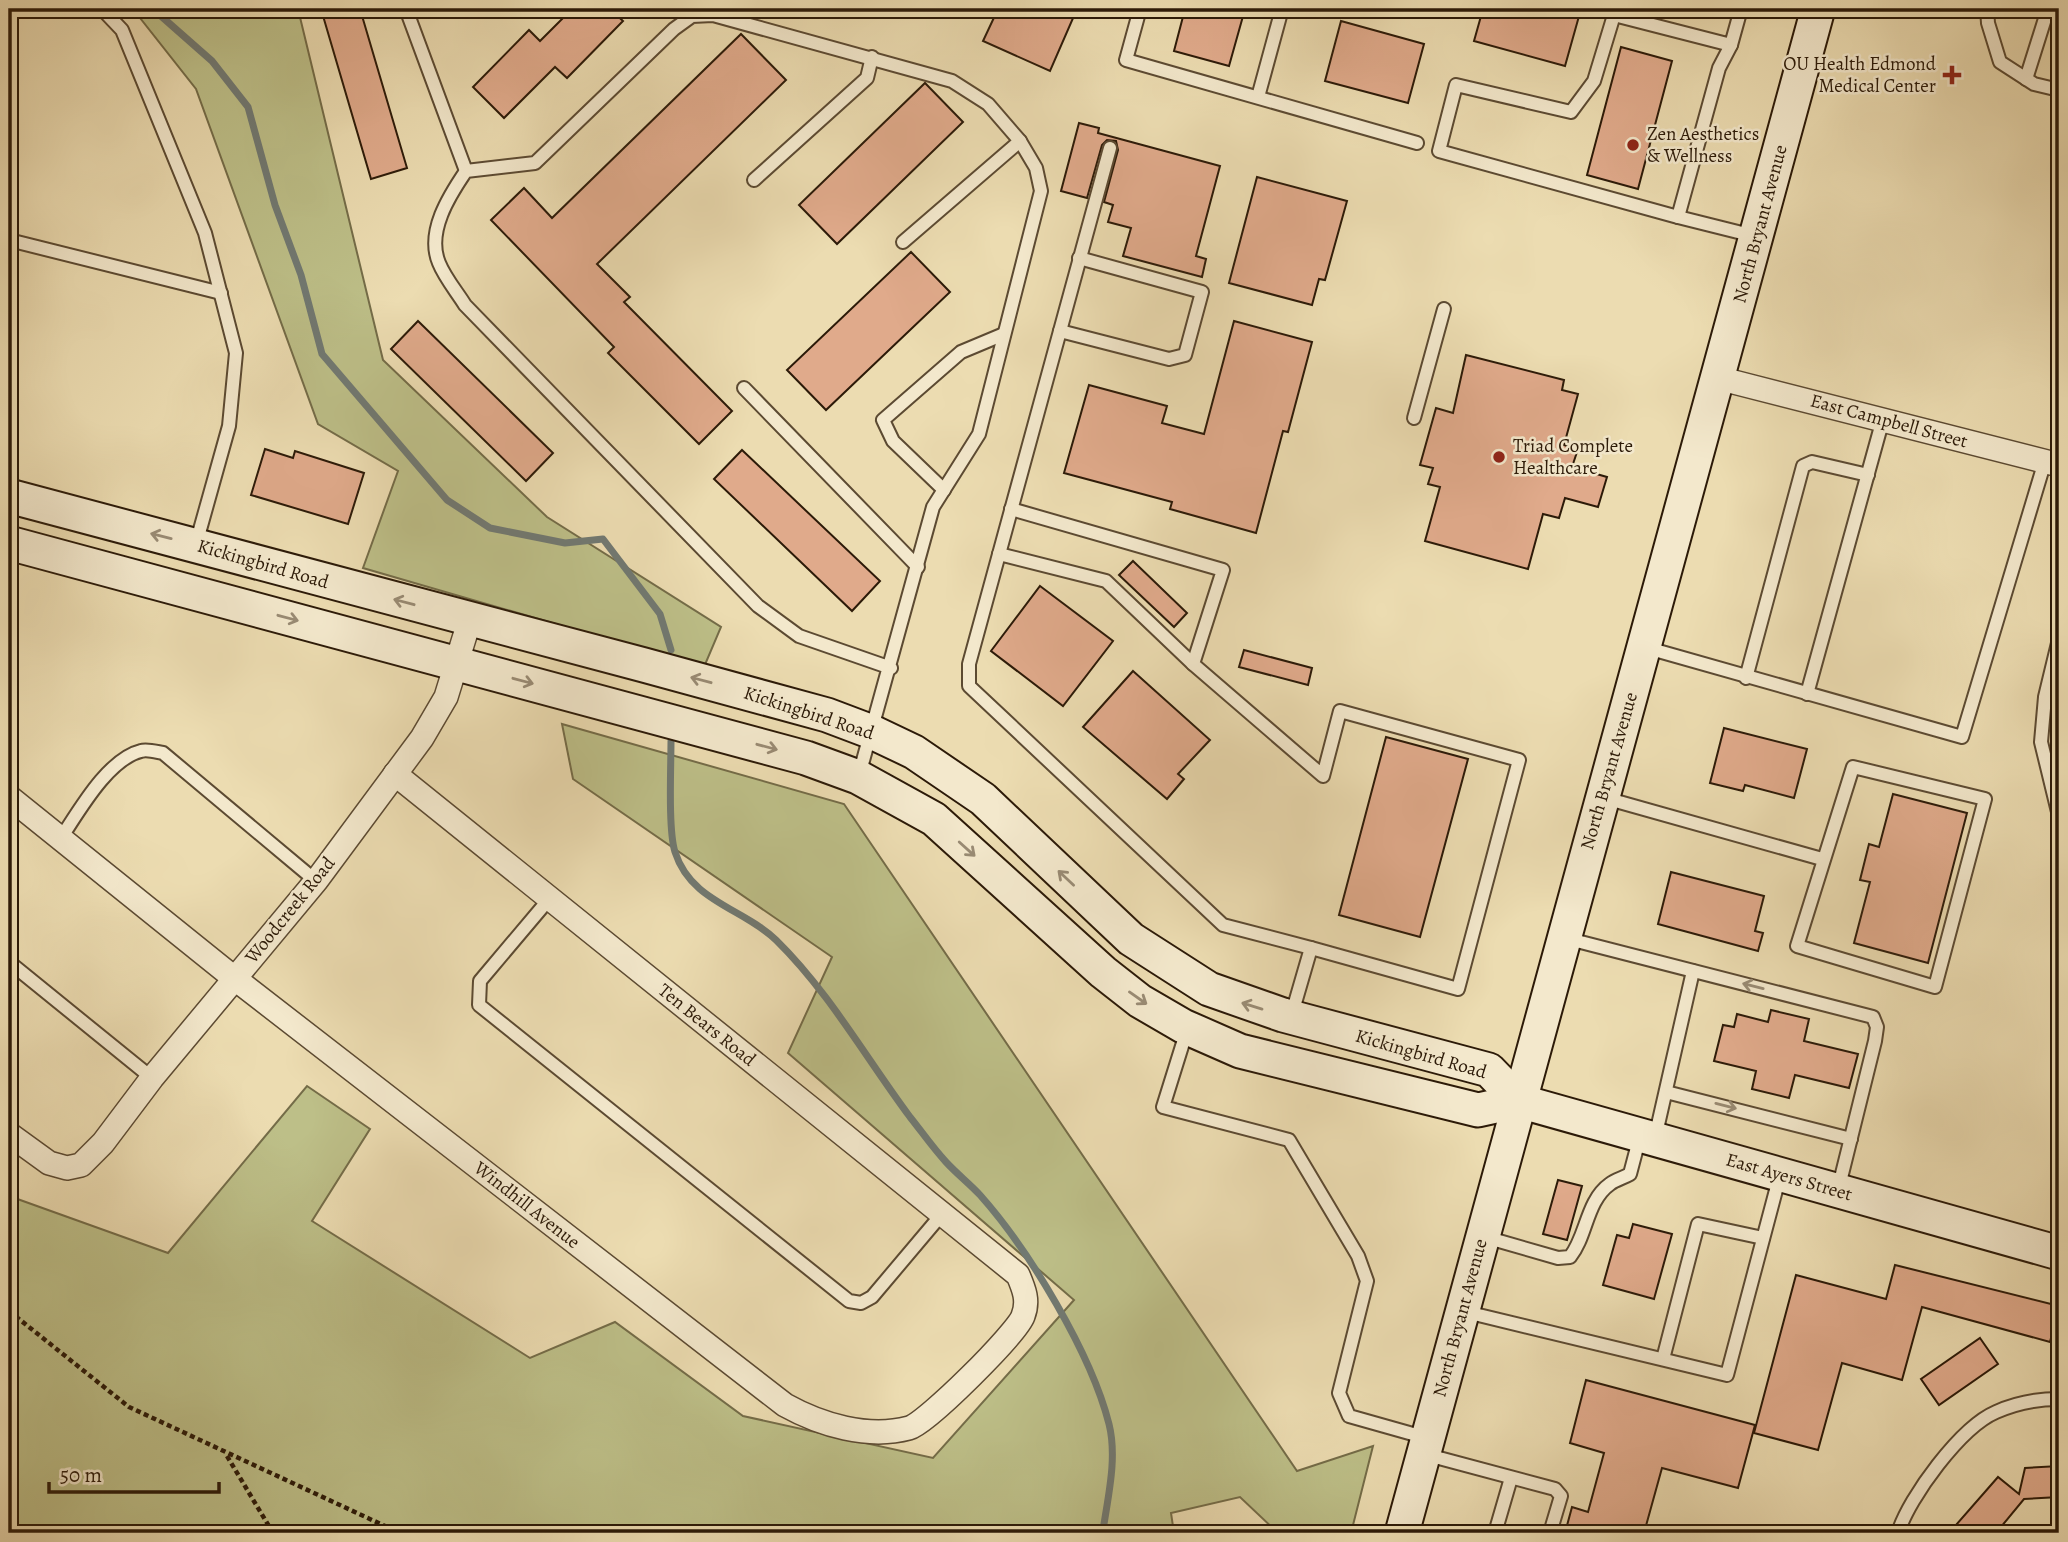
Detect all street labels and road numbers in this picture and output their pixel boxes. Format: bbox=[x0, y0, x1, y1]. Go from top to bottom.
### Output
street label: North Bryant Avenue bbox=[1726, 142, 1794, 306]
street label: East Campbell Street bbox=[1807, 387, 1971, 455]
street label: Kickingbird Road bbox=[194, 533, 333, 595]
street label: Kickingbird Road bbox=[740, 680, 878, 747]
street label: North Bryant Avenue bbox=[1574, 689, 1644, 853]
street label: Woodcreek Road bbox=[238, 851, 342, 970]
street label: Ten Bears Road bbox=[653, 978, 762, 1073]
street label: Kickingbird Road bbox=[1352, 1023, 1491, 1085]
street label: East Ayers Street bbox=[1723, 1147, 1855, 1207]
street label: Windhill Avenue bbox=[468, 1155, 585, 1255]
street label: North Bryant Avenue bbox=[1426, 1236, 1494, 1400]

